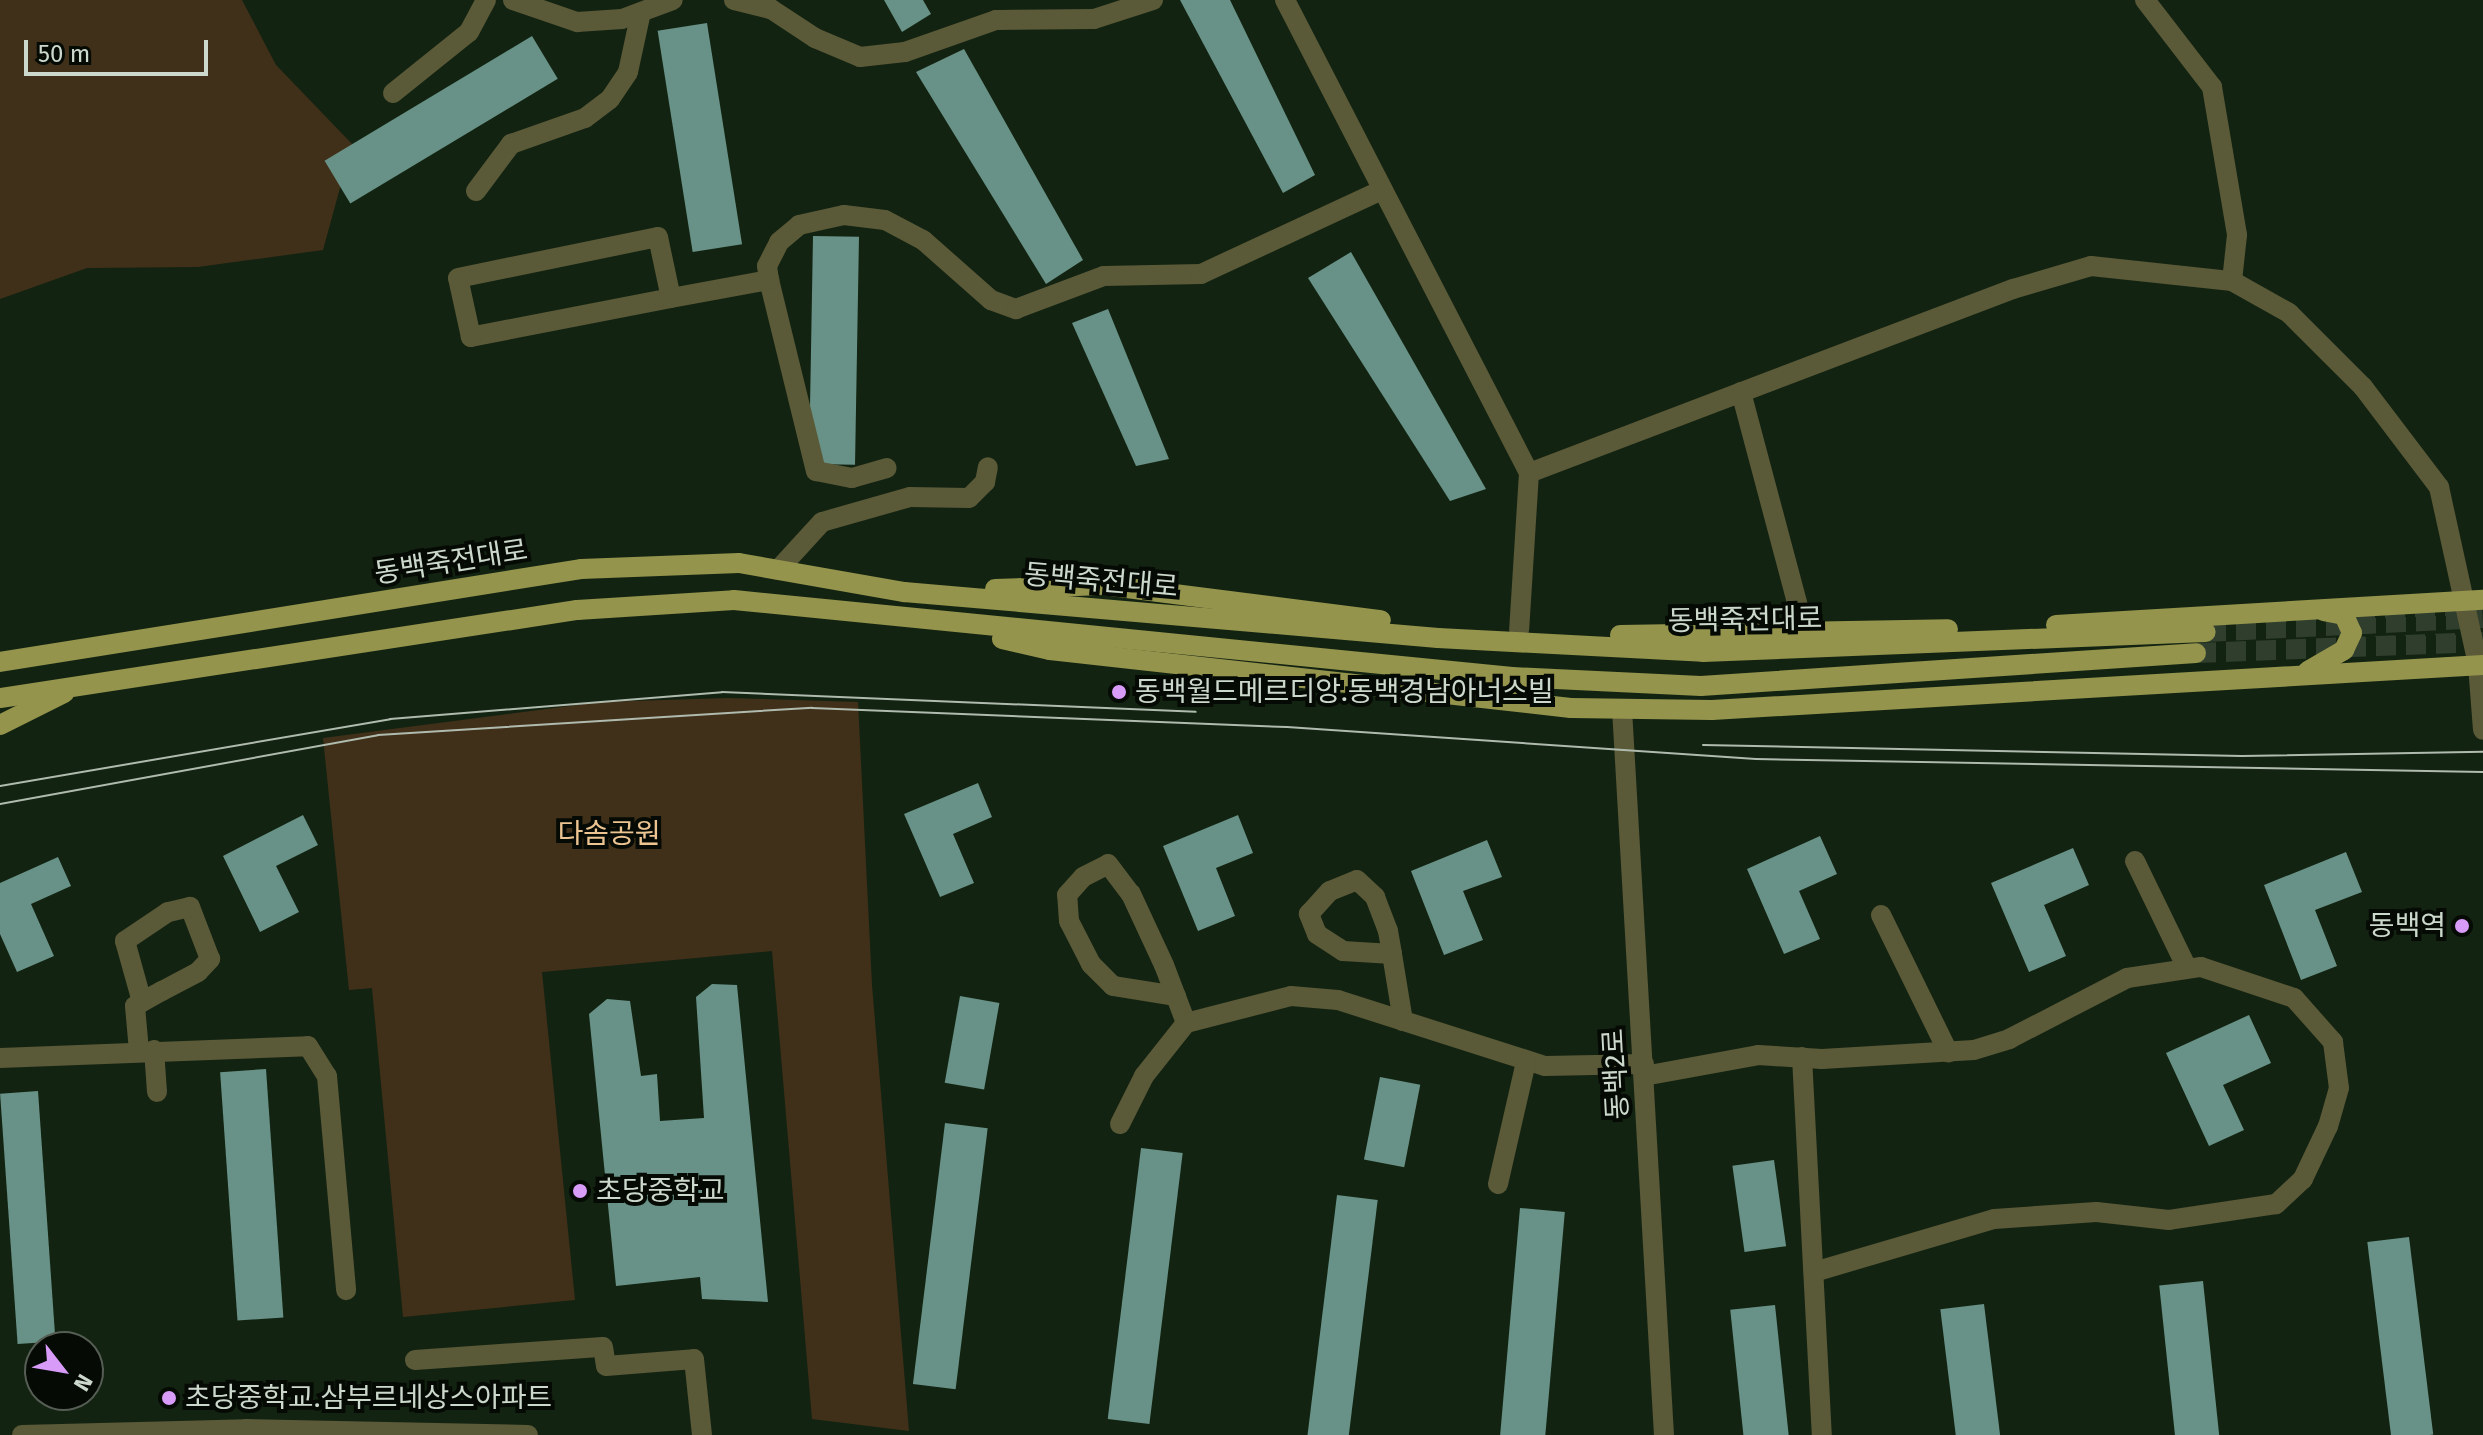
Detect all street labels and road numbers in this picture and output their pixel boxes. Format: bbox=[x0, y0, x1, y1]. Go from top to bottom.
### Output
street label: 동백죽전대로 bbox=[372, 533, 530, 591]
street label: 동백죽전대로 bbox=[1023, 558, 1179, 604]
street label: 동백죽전대로 bbox=[1667, 602, 1823, 638]
street label: 동백2로 bbox=[1597, 1028, 1635, 1120]

